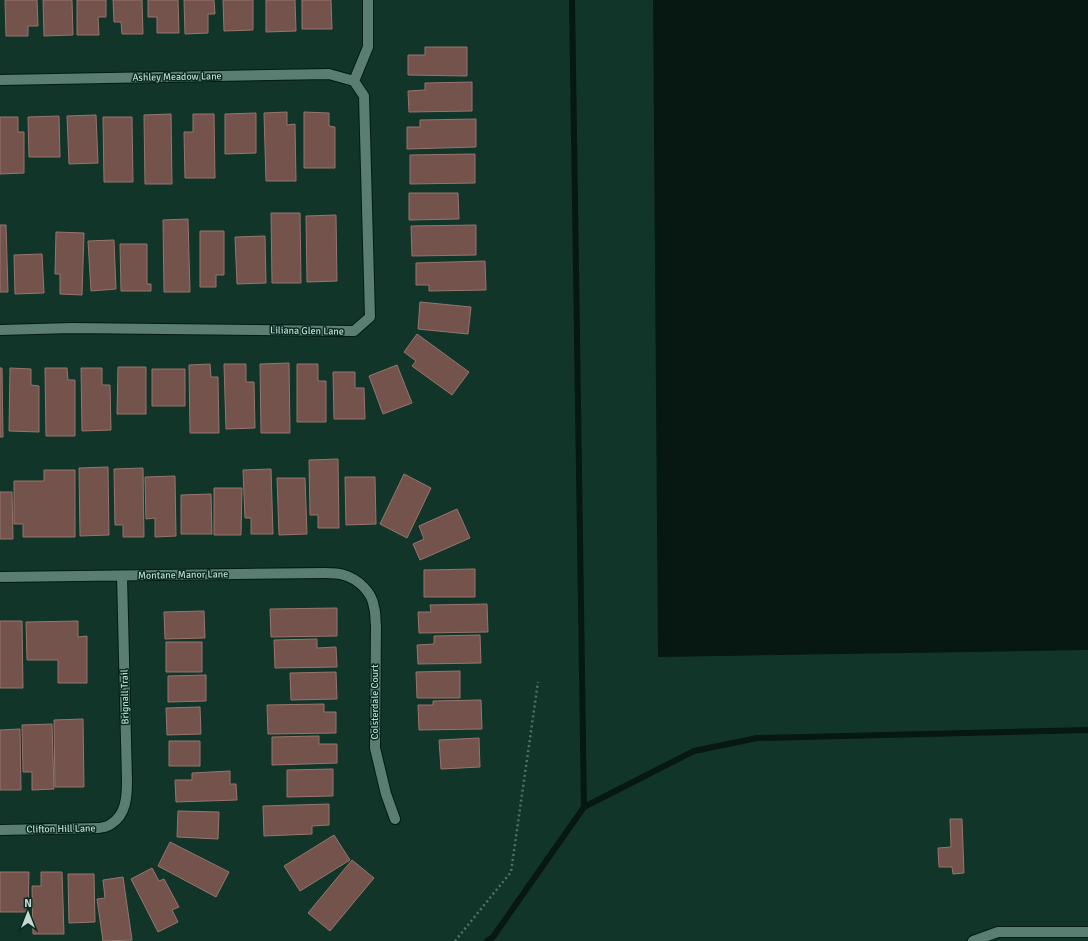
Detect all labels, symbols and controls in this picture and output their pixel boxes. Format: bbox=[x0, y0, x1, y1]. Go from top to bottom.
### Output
street label: Ashley Meadow Lane bbox=[132, 70, 222, 84]
street label: Liliana Glen Lane bbox=[270, 324, 344, 338]
street label: Montane Manor Lane bbox=[138, 568, 228, 582]
street label: Colsterdale Court bbox=[369, 664, 381, 739]
street label: Brignall Trail bbox=[119, 669, 131, 725]
street label: Clifton Hill Lane bbox=[26, 822, 96, 836]
north arrow bbox=[8, 893, 48, 933]
text: N bbox=[24, 897, 32, 910]

